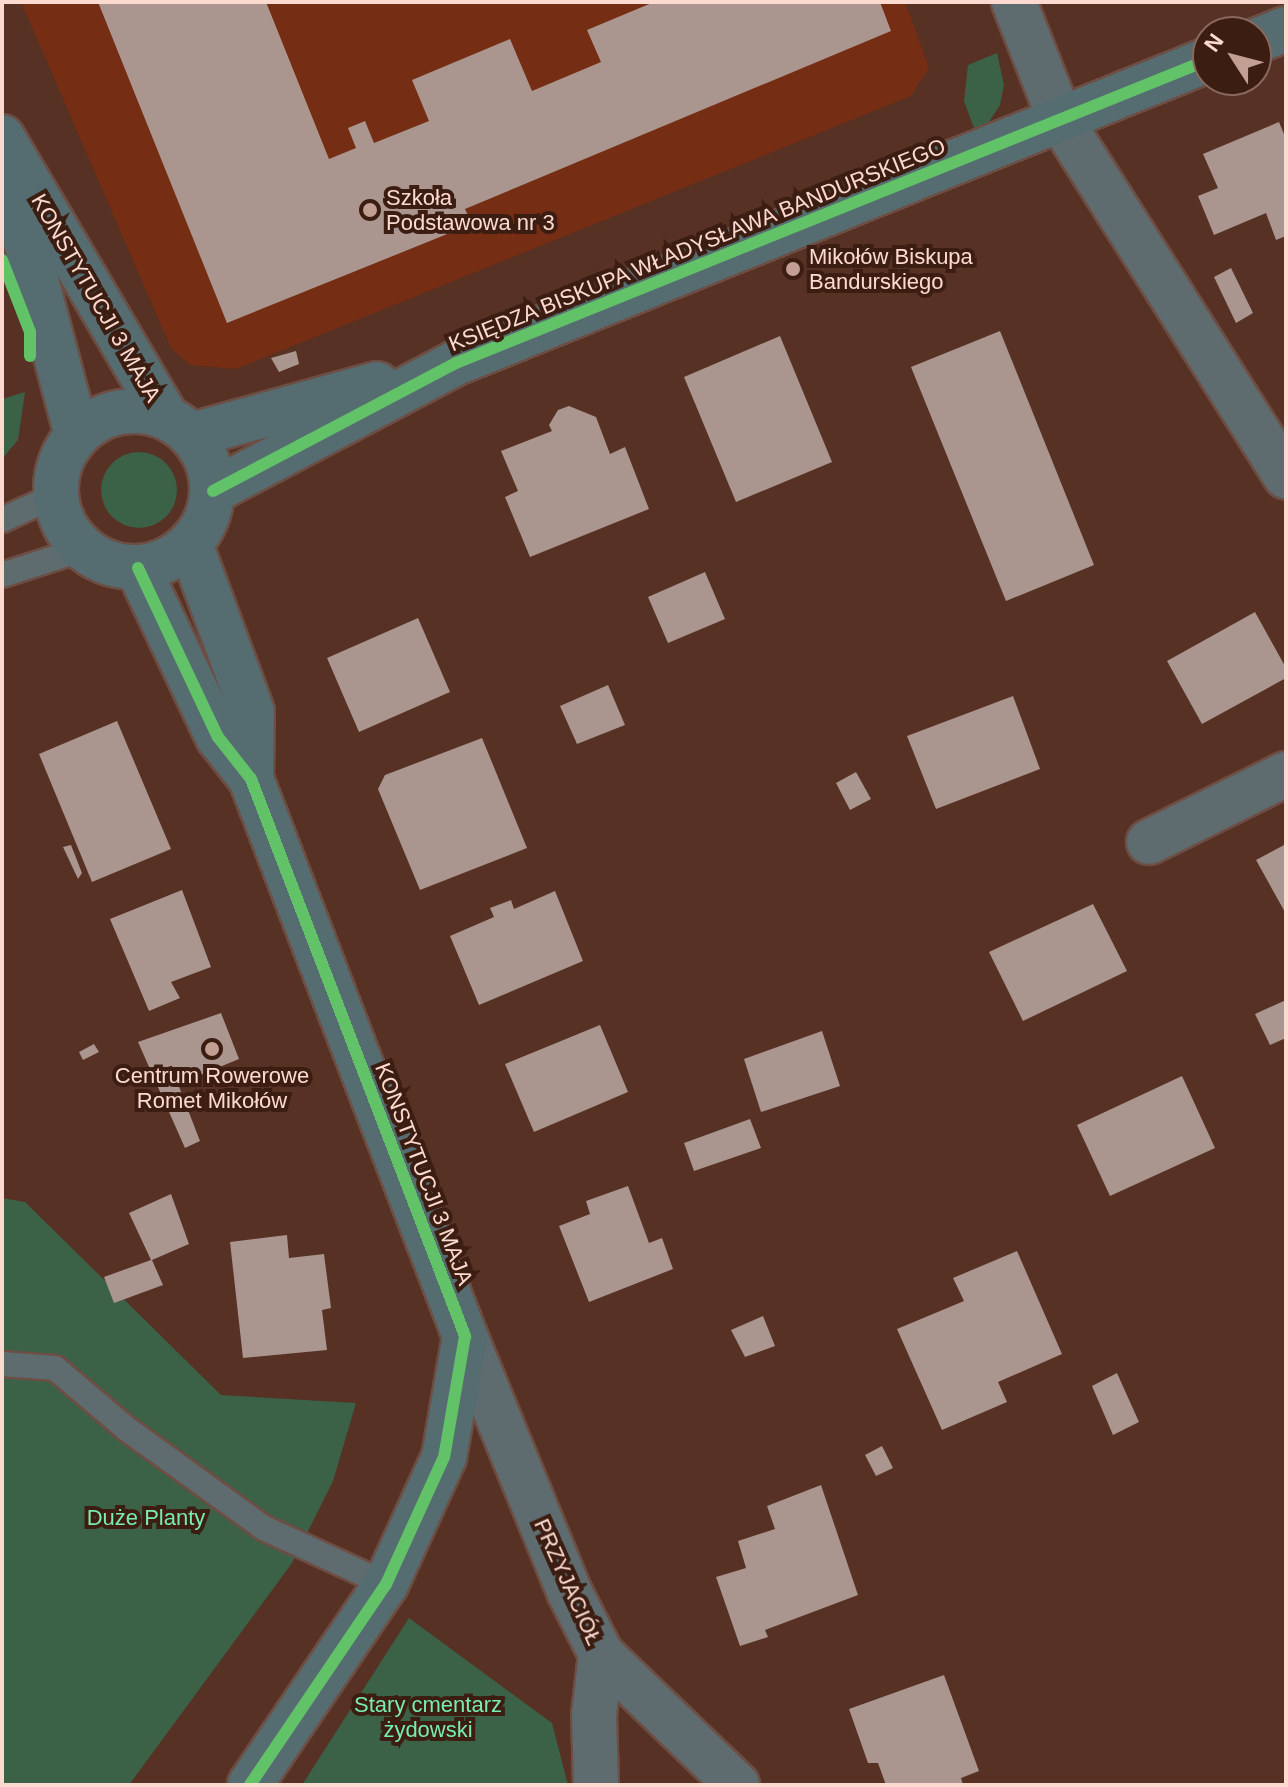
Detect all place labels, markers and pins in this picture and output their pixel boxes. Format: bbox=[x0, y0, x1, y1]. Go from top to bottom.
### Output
place label: Szkoła Podstawowa nr 3 bbox=[386, 184, 555, 236]
marker: Szkoła Podstawowa nr 3 bbox=[361, 201, 379, 219]
place label: Mikołów Biskupa Bandurskiego bbox=[809, 243, 973, 294]
marker: Mikołów Biskupa Bandurskiego bbox=[784, 260, 802, 278]
marker: Centrum Rowerowe Romet Mikołów bbox=[203, 1040, 221, 1058]
place label: Centrum Rowerowe Romet Mikołów bbox=[115, 1062, 309, 1114]

